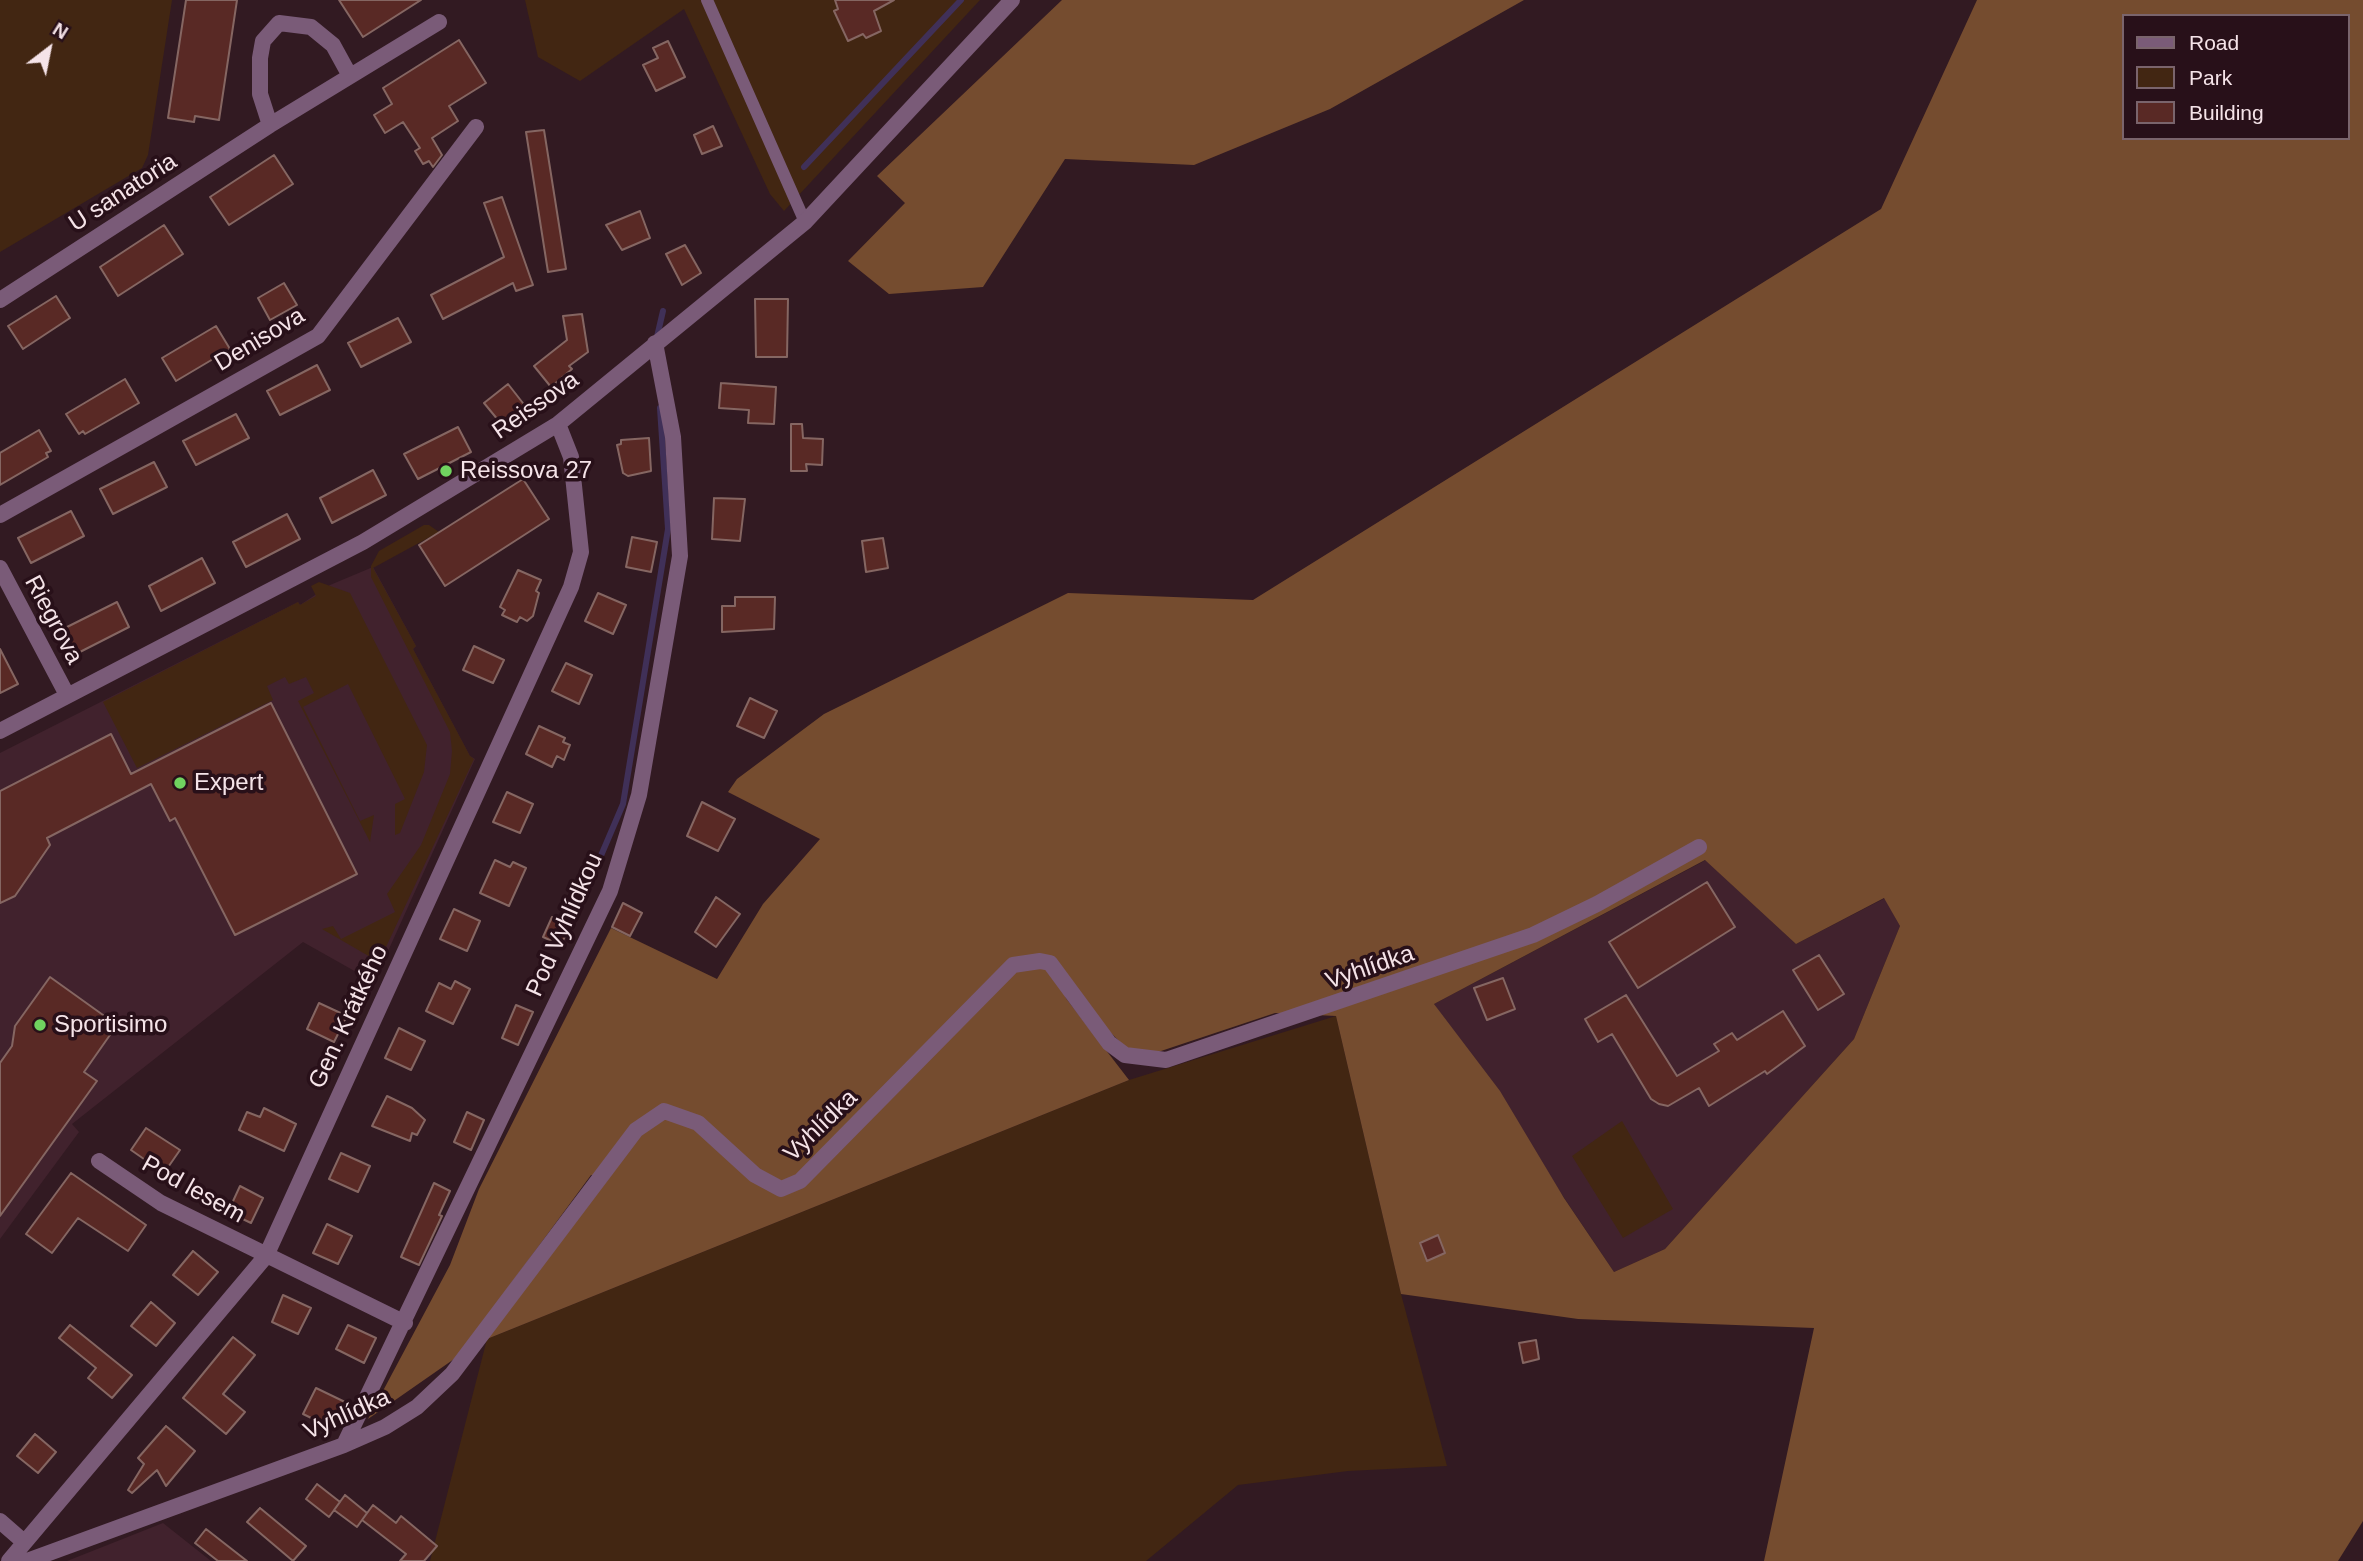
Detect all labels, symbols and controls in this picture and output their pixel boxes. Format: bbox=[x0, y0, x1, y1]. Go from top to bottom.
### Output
north arrow bbox=[14, 14, 84, 84]
legend bbox=[2122, 14, 2349, 140]
text: N bbox=[49, 18, 72, 43]
text: Road bbox=[2189, 31, 2239, 54]
text: Park bbox=[2189, 66, 2232, 89]
text: Building bbox=[2189, 101, 2264, 124]
street label: U sanatoria bbox=[64, 148, 182, 238]
street label: Denisova bbox=[210, 302, 310, 378]
street label: Reissova bbox=[487, 366, 585, 446]
place label: Reissova 27 bbox=[460, 457, 592, 485]
marker: Reissova 27 bbox=[438, 463, 454, 479]
street label: Riegrova bbox=[18, 571, 88, 669]
place label: Expert bbox=[194, 769, 263, 797]
marker: Expert bbox=[172, 775, 188, 791]
street label: Pod Vyhlídkou bbox=[521, 849, 609, 1001]
street label: Vyhlídka bbox=[1322, 940, 1418, 996]
street label: Gen. Krátkého bbox=[303, 941, 395, 1093]
place label: Sportisimo bbox=[54, 1011, 167, 1039]
marker: Sportisimo bbox=[32, 1017, 48, 1033]
street label: Vyhlídka bbox=[778, 1084, 864, 1168]
street label: Pod lesem bbox=[136, 1150, 250, 1230]
street label: Vyhlídka bbox=[300, 1383, 394, 1447]

